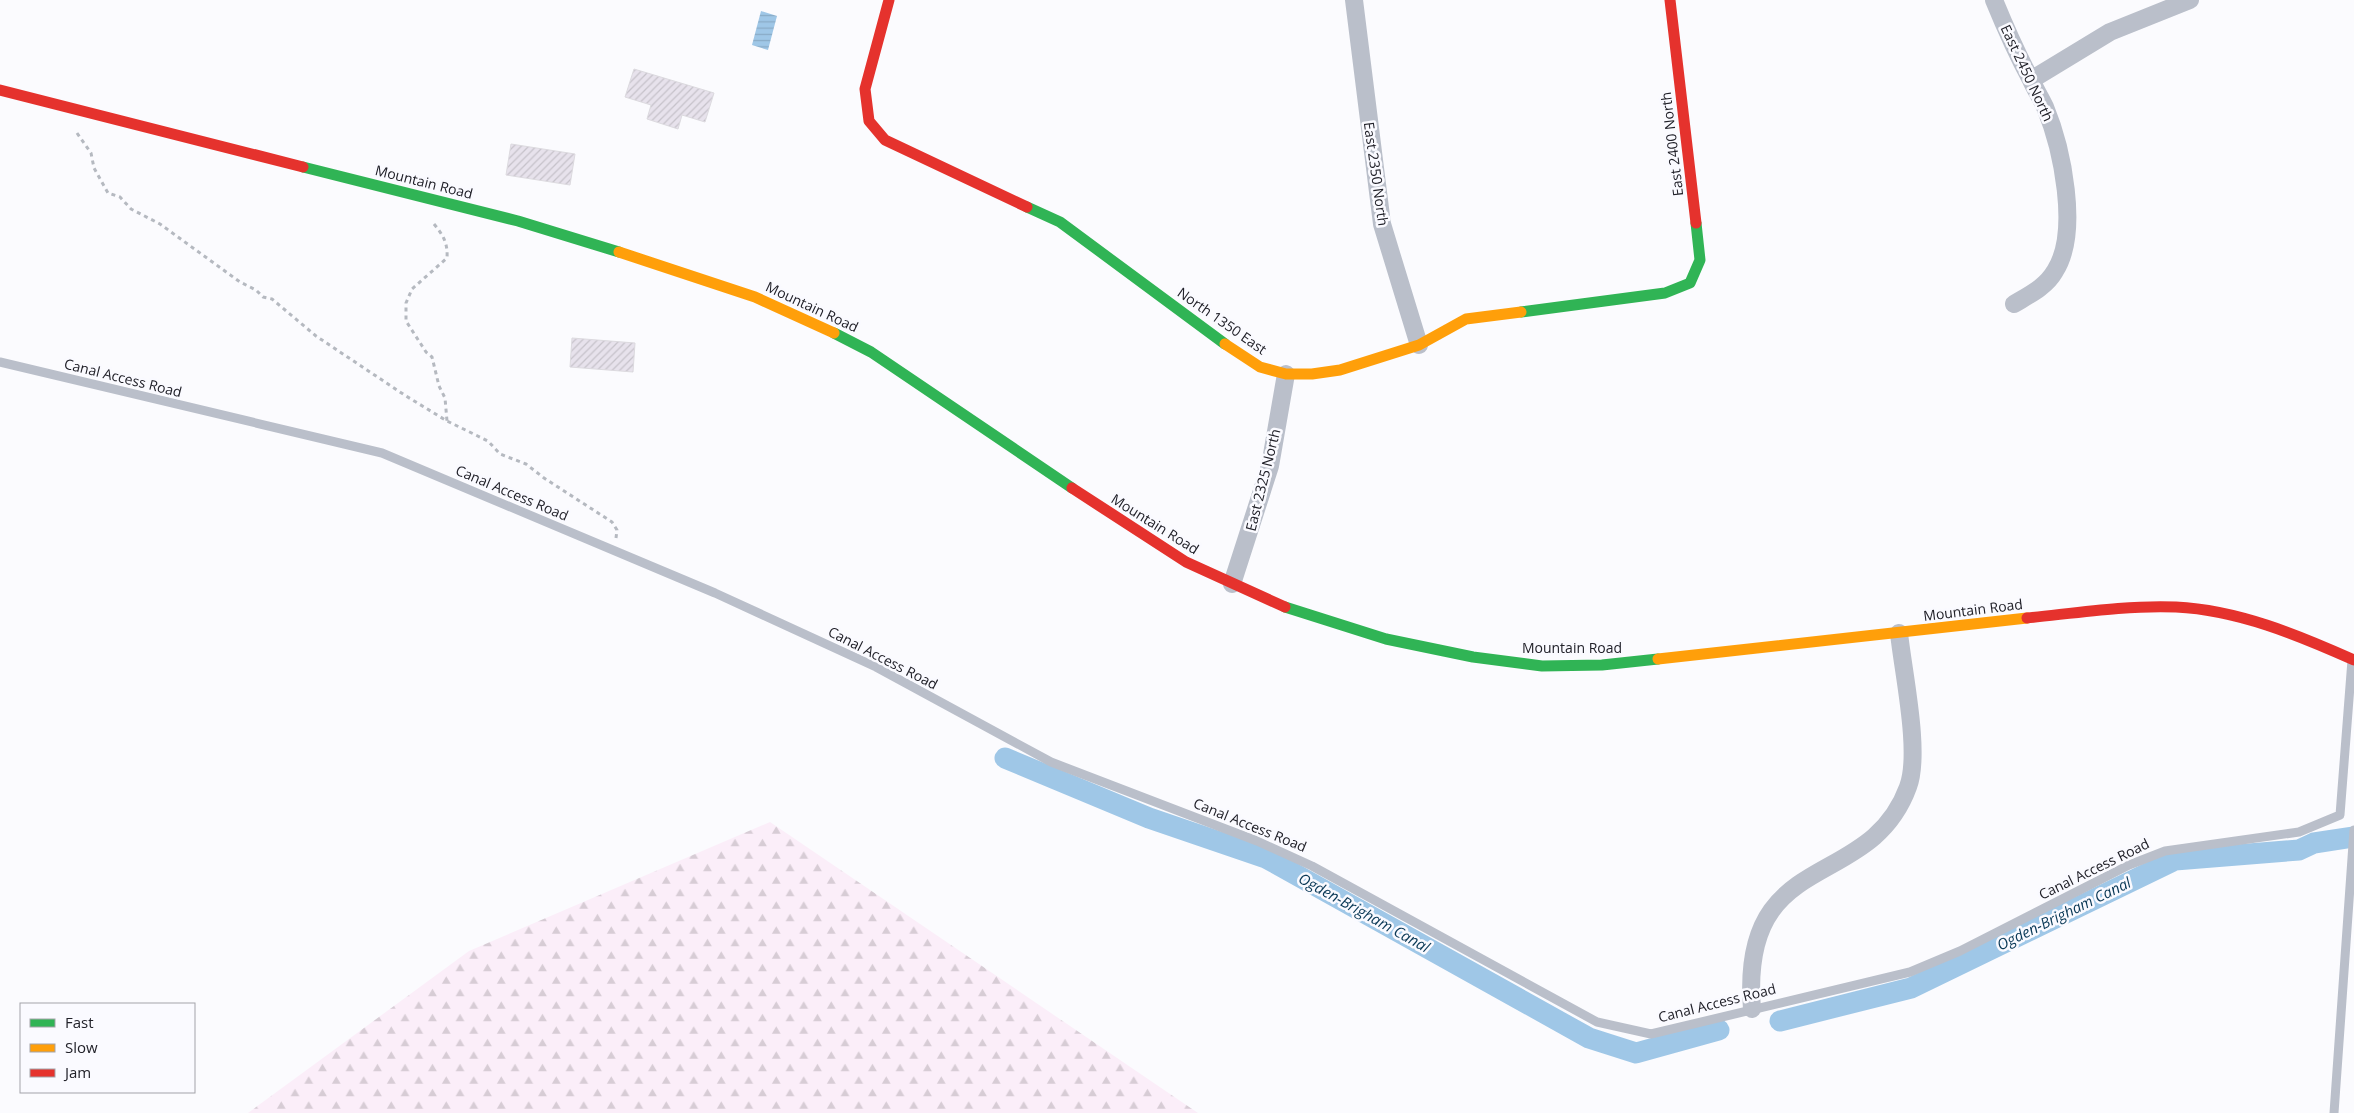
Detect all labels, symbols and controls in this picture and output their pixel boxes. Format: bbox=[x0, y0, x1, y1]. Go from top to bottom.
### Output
street label: East 2450 North bbox=[1997, 21, 2058, 124]
street label: East 2400 North bbox=[1656, 91, 1687, 197]
street label: East 2350 North bbox=[1360, 121, 1393, 227]
street label: Mountain Road bbox=[373, 160, 475, 203]
street label: Mountain Road bbox=[763, 277, 862, 336]
street label: North 1350 East bbox=[1174, 283, 1271, 358]
street label: Canal Access Road bbox=[62, 354, 184, 401]
street label: East 2325 North bbox=[1241, 427, 1284, 533]
street label: Canal Access Road bbox=[453, 460, 571, 525]
street label: Mountain Road bbox=[1108, 489, 1203, 558]
street label: Mountain Road bbox=[1922, 594, 2024, 625]
street label: Canal Access Road bbox=[825, 622, 941, 693]
street label: Mountain Road bbox=[1522, 638, 1622, 657]
street label: Canal Access Road bbox=[1191, 793, 1310, 856]
street label: Canal Access Road bbox=[2035, 834, 2152, 904]
water label: Ogden-Brigham Canal bbox=[1295, 868, 1435, 957]
water label: Ogden-Brigham Canal bbox=[1993, 871, 2135, 954]
street label: Canal Access Road bbox=[1656, 979, 1778, 1026]
legend bbox=[20, 1003, 195, 1093]
text: Fast bbox=[65, 1012, 94, 1032]
text: Slow bbox=[65, 1037, 98, 1057]
text: Jam bbox=[63, 1062, 91, 1082]

